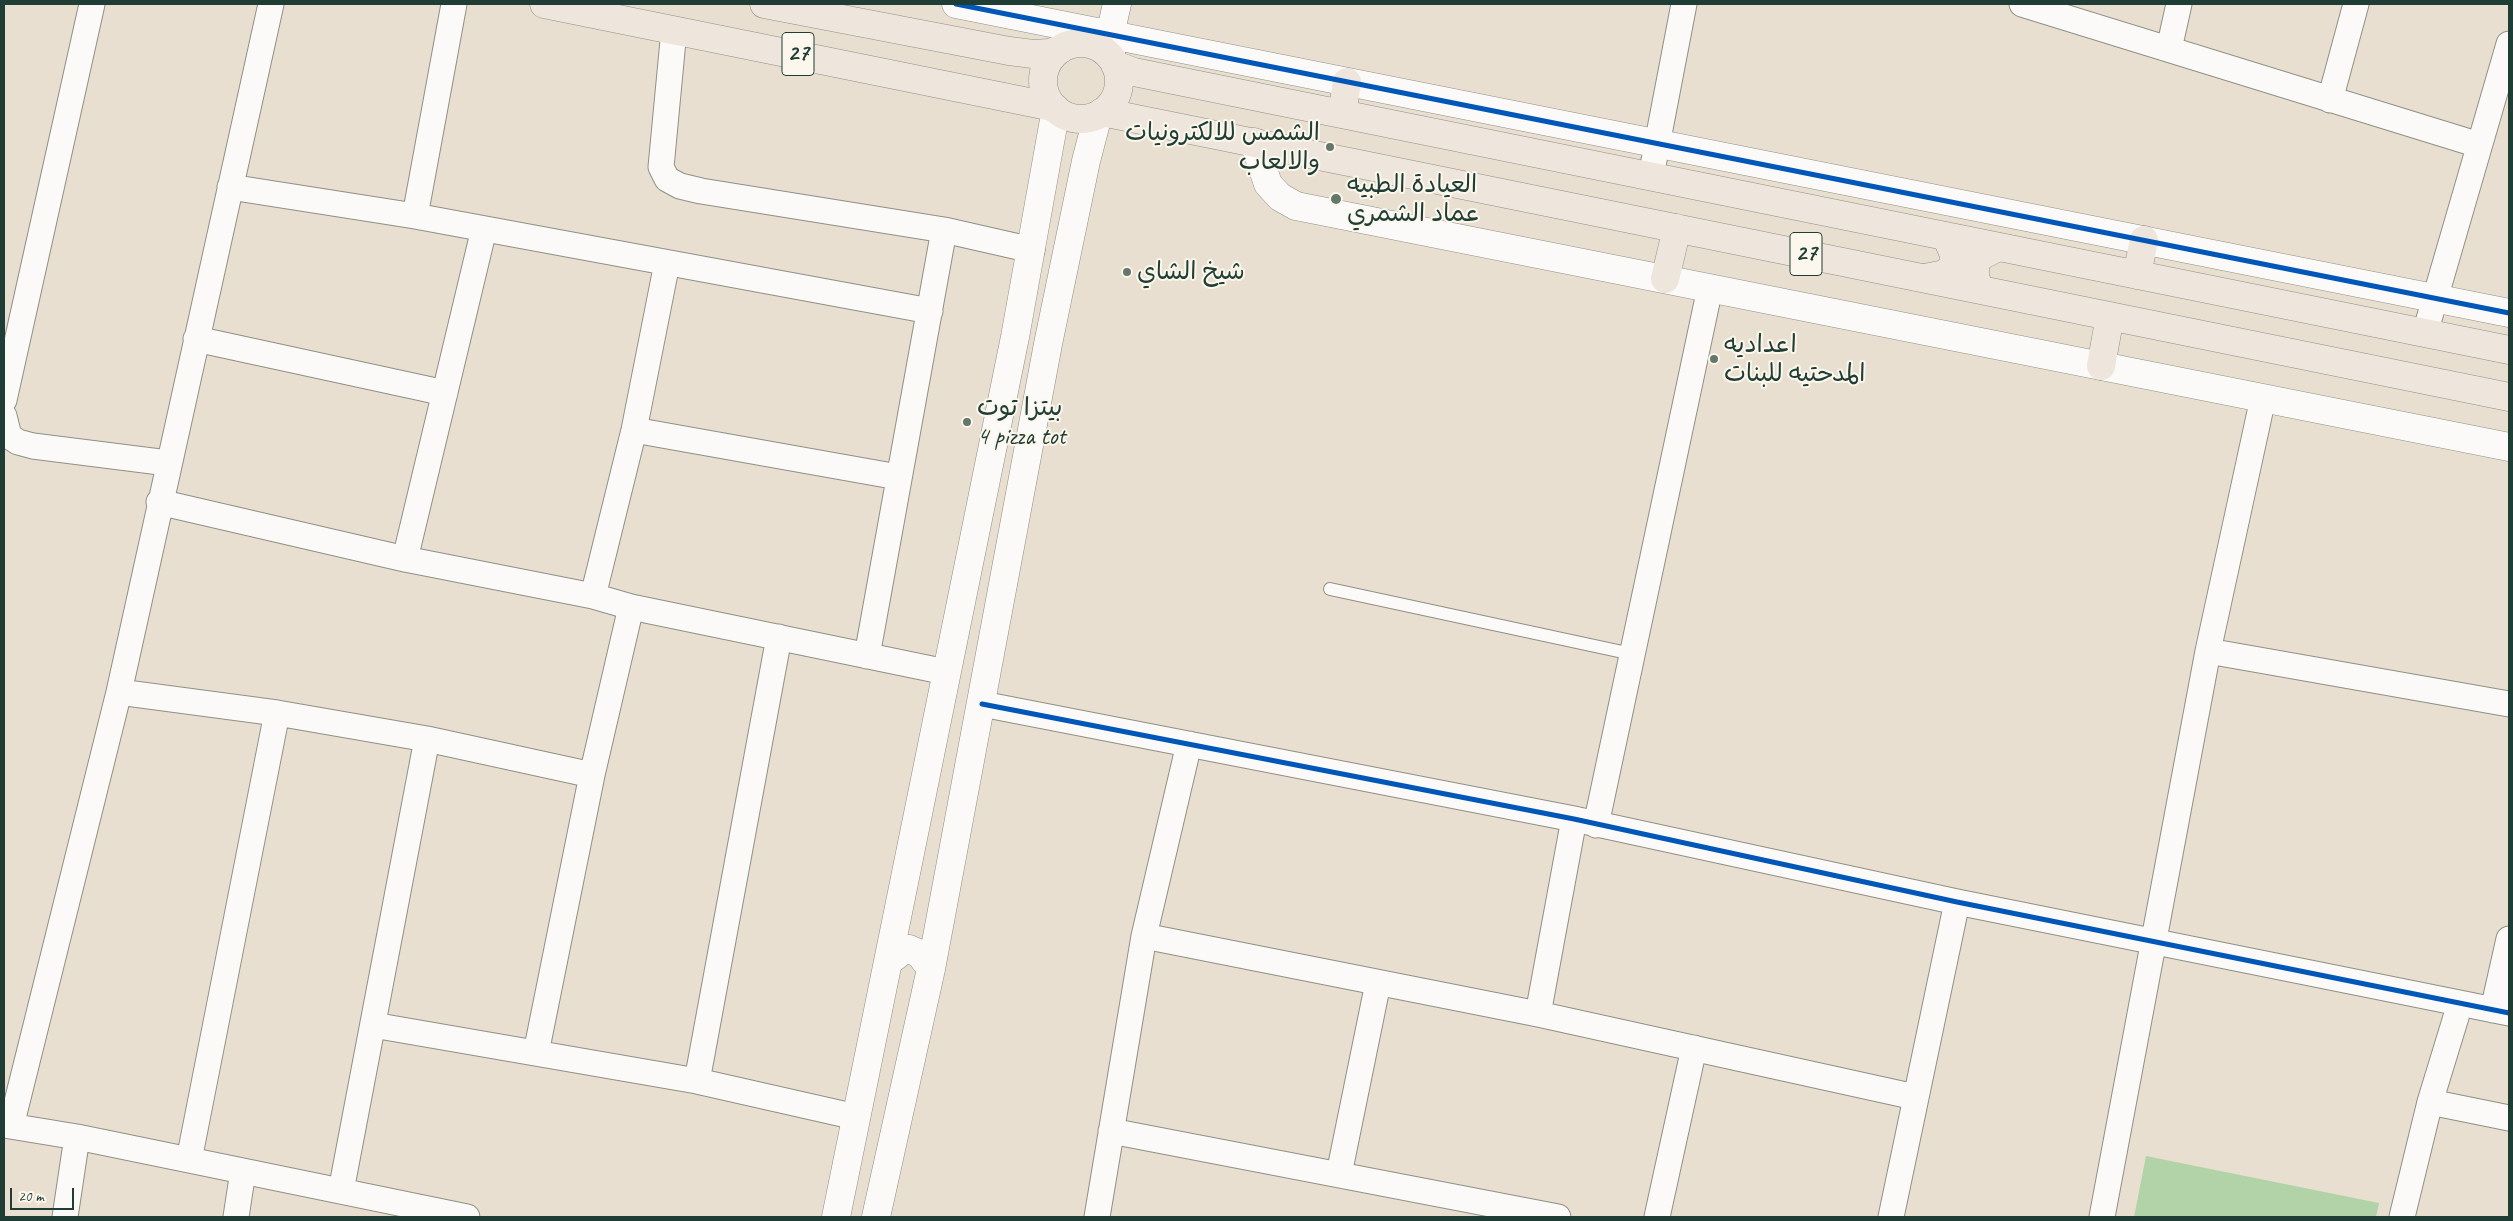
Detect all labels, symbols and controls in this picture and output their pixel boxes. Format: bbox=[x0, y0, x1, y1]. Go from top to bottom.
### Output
road number: 27 bbox=[782, 33, 814, 76]
place label: الشمس للالكترونيات والالعاب bbox=[1125, 118, 1320, 177]
marker: الشمس للالكترونيات والالعاب bbox=[1324, 141, 1336, 153]
place label: العيادة الطبيه عماد الشمري bbox=[1347, 170, 1481, 229]
marker: العيادة الطبيه عماد الشمري bbox=[1329, 192, 1343, 206]
road number: 27 bbox=[1790, 232, 1822, 276]
place label: شيخ الشاي bbox=[1137, 257, 1245, 287]
marker: شيخ الشاي bbox=[1121, 266, 1133, 278]
place label: اعداديه المدحتيه للبنات bbox=[1724, 330, 1865, 389]
marker: اعداديه المدحتيه للبنات bbox=[1708, 353, 1720, 365]
place label: بيتزا توت 4 pizza tot bbox=[977, 393, 1066, 452]
marker: بيتزا توت 4 pizza tot bbox=[961, 416, 973, 428]
scale bar bbox=[12, 1178, 76, 1210]
text: 20 m bbox=[18, 1187, 44, 1206]

